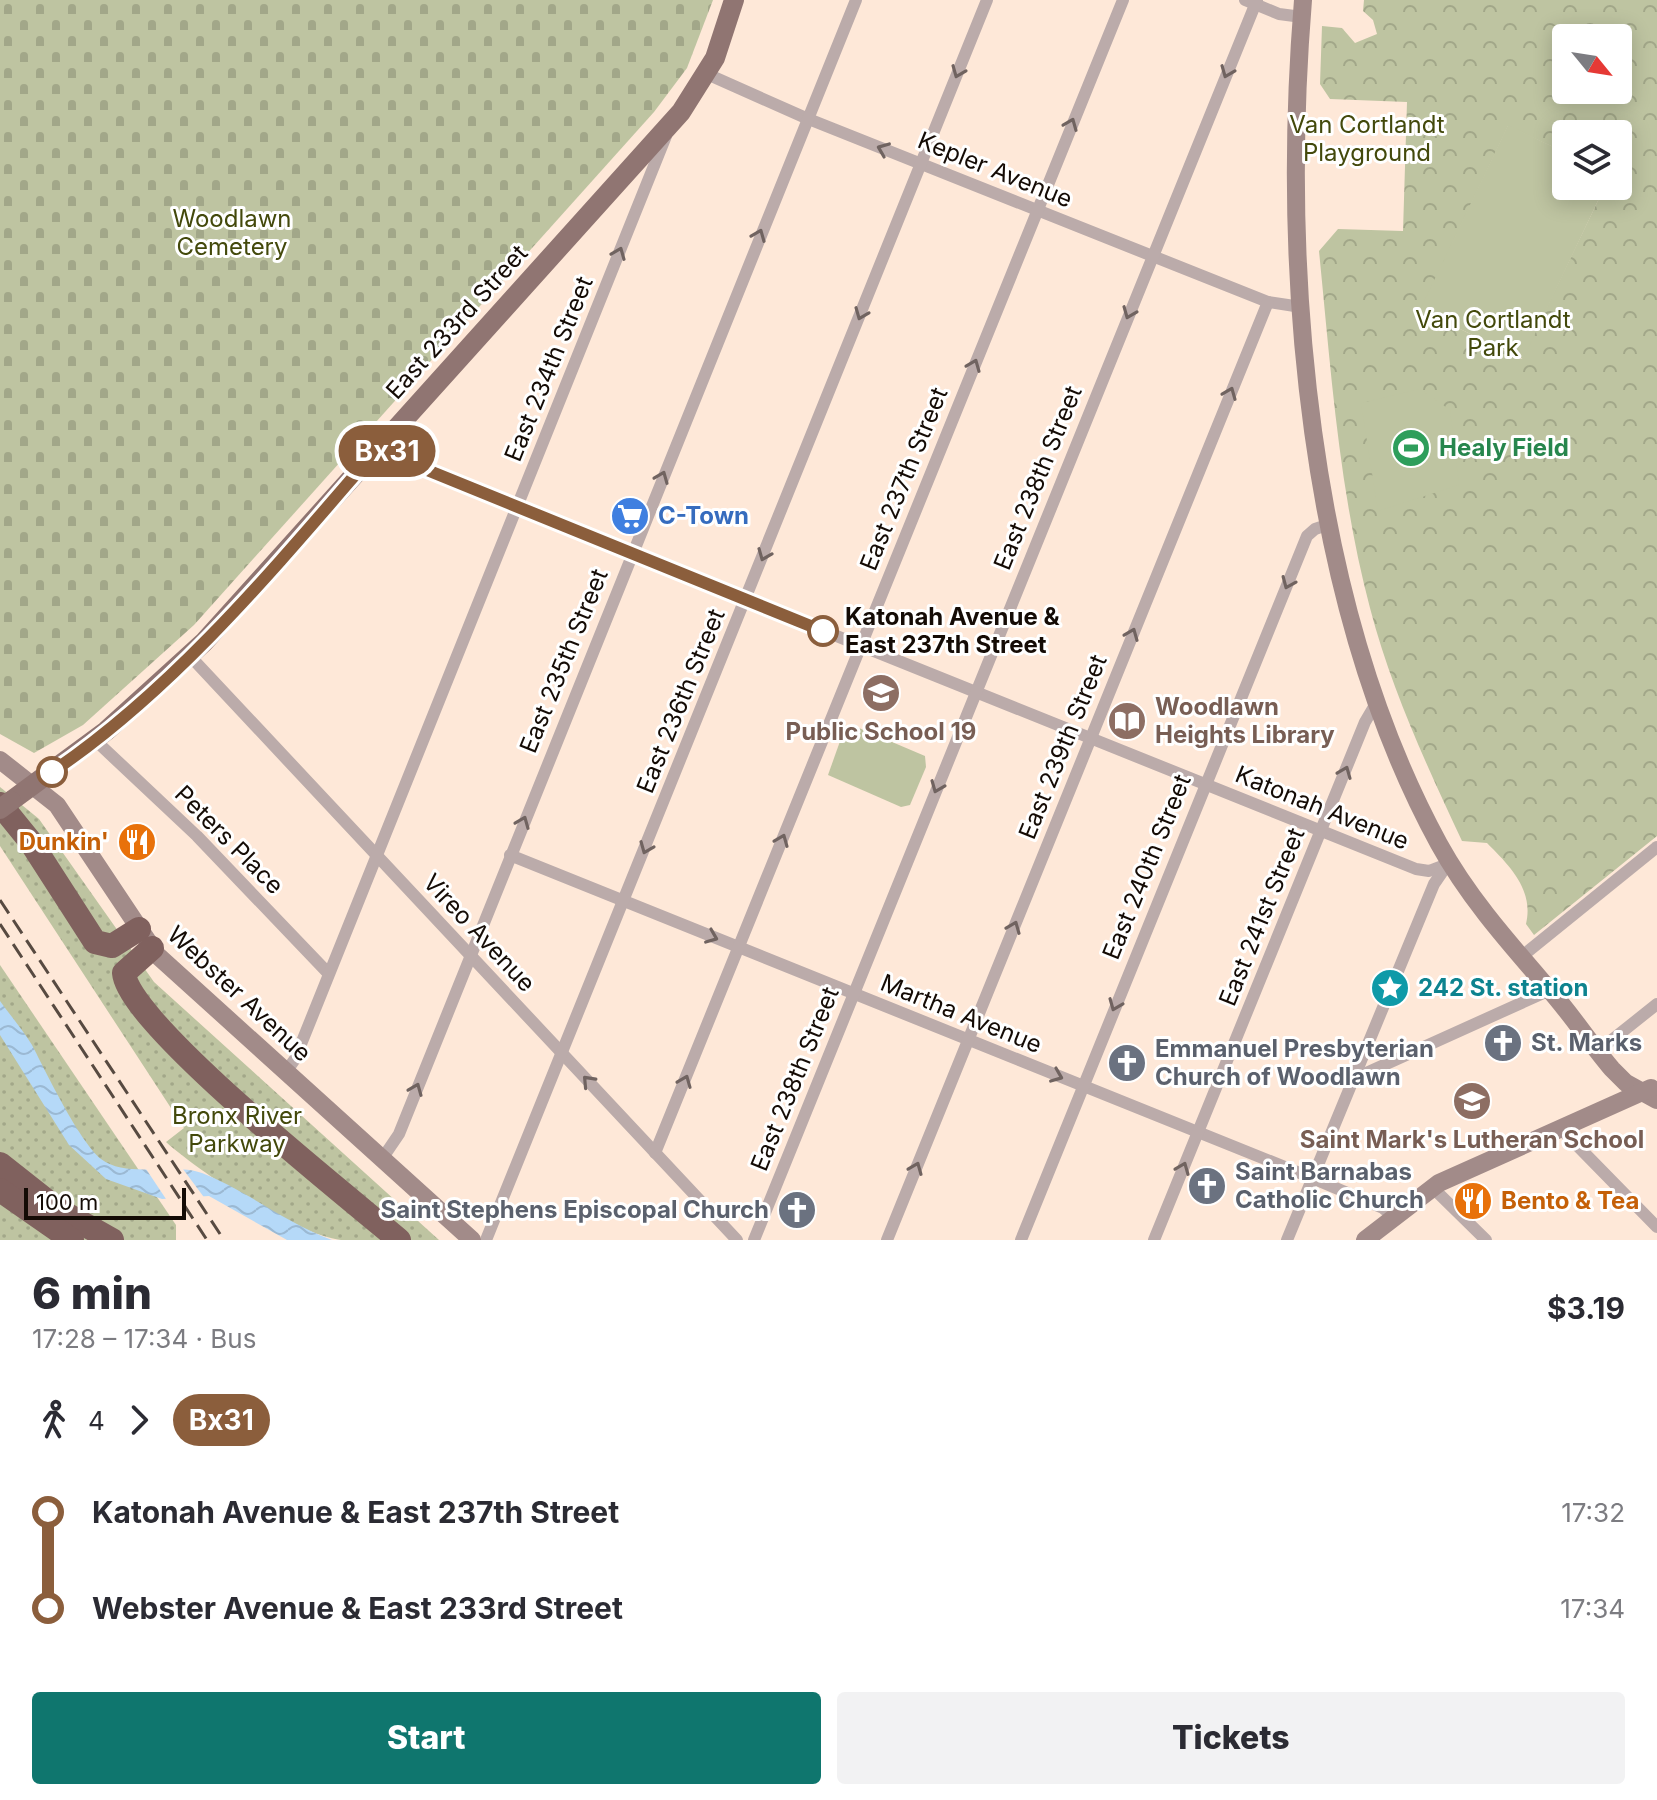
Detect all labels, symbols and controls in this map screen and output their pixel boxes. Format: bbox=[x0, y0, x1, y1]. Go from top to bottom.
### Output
north arrow bbox=[1552, 24, 1632, 104]
map controls bbox=[1552, 24, 1632, 200]
one-way arrow bbox=[951, 64, 968, 78]
one-way arrow bbox=[1221, 64, 1237, 78]
park label: Van Cortlandt Playground bbox=[1289, 110, 1445, 167]
one-way arrow bbox=[1062, 118, 1078, 132]
button: layers bbox=[1552, 120, 1632, 200]
street label: Kepler Avenue bbox=[914, 125, 1077, 214]
one-way arrow bbox=[877, 142, 891, 159]
park label: Woodlawn Cemetery bbox=[172, 204, 292, 261]
one-way arrow bbox=[749, 229, 766, 243]
street label: East 233rd Street bbox=[380, 239, 533, 405]
one-way arrow bbox=[609, 247, 626, 261]
street label: East 234th Street bbox=[498, 272, 599, 465]
one-way arrow bbox=[1123, 305, 1139, 319]
park label: Van Cortlandt Park bbox=[1415, 305, 1571, 362]
one-way arrow bbox=[854, 306, 871, 320]
one-way arrow bbox=[964, 359, 980, 373]
street label: East 238th Street bbox=[987, 381, 1088, 574]
street label: East 237th Street bbox=[854, 383, 954, 575]
one-way arrow bbox=[1221, 387, 1237, 401]
line badge: Bx31 bbox=[331, 425, 443, 477]
sports icon: Healy Field bbox=[1390, 427, 1432, 469]
place label: Healy Field bbox=[1439, 433, 1569, 462]
text: Bx31 bbox=[355, 434, 419, 468]
one-way arrow bbox=[652, 471, 668, 485]
supermarket icon: C-Town bbox=[609, 495, 651, 537]
place label: C-Town bbox=[658, 501, 749, 530]
one-way arrow bbox=[757, 547, 773, 561]
street label: East 235th Street bbox=[513, 565, 614, 757]
one-way arrow bbox=[1281, 575, 1297, 589]
place label: Katonah Avenue & East 237th Street bbox=[845, 602, 1060, 659]
street label: East 236th Street bbox=[630, 604, 731, 797]
marker: Katonah Avenue & East 237th Street bbox=[808, 616, 838, 646]
one-way arrow bbox=[1123, 628, 1139, 642]
street label: East 239th Street bbox=[1012, 650, 1113, 843]
school or university icon: Public School 19 bbox=[860, 672, 902, 714]
place label: Woodlawn Heights Library bbox=[1155, 692, 1335, 749]
library icon: Woodlawn Heights Library bbox=[1106, 700, 1148, 742]
place label: Public School 19 bbox=[786, 717, 976, 746]
unlabelled marker bbox=[37, 757, 67, 787]
street label: Katonah Avenue bbox=[1231, 760, 1413, 856]
one-way arrow bbox=[1335, 766, 1352, 780]
street label: East 240th Street bbox=[1096, 770, 1197, 964]
street label: Peters Place bbox=[169, 779, 290, 900]
one-way arrow bbox=[930, 779, 946, 793]
one-way arrow bbox=[513, 816, 530, 830]
restaurant icon: Dunkin' bbox=[116, 821, 158, 863]
street label: East 241st Street bbox=[1213, 824, 1310, 1010]
place label: Dunkin' bbox=[19, 827, 109, 856]
one-way arrow bbox=[773, 834, 789, 848]
one-way arrow bbox=[639, 840, 656, 854]
street label: Vireo Avenue bbox=[417, 868, 541, 998]
street label: Webster Avenue bbox=[162, 920, 317, 1067]
one-way arrow bbox=[1004, 921, 1021, 935]
one-way arrow bbox=[704, 927, 718, 943]
place icon: 242 St. station bbox=[1369, 967, 1411, 1009]
street label: Martha Avenue bbox=[876, 968, 1046, 1059]
place label: 242 St. station bbox=[1418, 973, 1588, 1002]
street label: East 238th Street bbox=[744, 982, 845, 1175]
one-way arrow bbox=[1109, 997, 1125, 1011]
church icon: St. Marks bbox=[1482, 1022, 1524, 1064]
place label: St. Marks bbox=[1531, 1028, 1642, 1057]
place label: Emmanuel Presbyterian Church of Woodlawn bbox=[1155, 1034, 1434, 1091]
church icon: Emmanuel Presbyterian Church of Woodlawn bbox=[1106, 1042, 1148, 1084]
one-way arrow bbox=[1049, 1067, 1063, 1083]
one-way arrow bbox=[675, 1075, 691, 1089]
one-way arrow bbox=[582, 1076, 597, 1090]
school or university icon: Saint Mark's Lutheran School bbox=[1451, 1080, 1493, 1122]
one-way arrow bbox=[407, 1083, 423, 1097]
park label: Bronx River Parkway bbox=[172, 1101, 302, 1158]
place label: Saint Mark's Lutheran School bbox=[1300, 1125, 1644, 1154]
place label: Saint Barnabas Catholic Church bbox=[1235, 1157, 1424, 1214]
one-way arrow bbox=[906, 1162, 923, 1176]
one-way arrow bbox=[1174, 1162, 1190, 1176]
church icon: Saint Barnabas Catholic Church bbox=[1186, 1165, 1228, 1207]
restaurant icon: Bento & Tea bbox=[1452, 1180, 1494, 1222]
scale bar bbox=[24, 1184, 186, 1220]
place label: Bento & Tea bbox=[1501, 1186, 1640, 1215]
text: 100 m bbox=[36, 1189, 98, 1215]
church icon: Saint Stephens Episcopal Church bbox=[776, 1189, 818, 1231]
place label: Saint Stephens Episcopal Church bbox=[381, 1195, 769, 1224]
text: 6 min bbox=[32, 1266, 152, 1320]
text: $3.19 bbox=[1547, 1290, 1625, 1326]
text: 17:28 – 17:34 · Bus bbox=[32, 1323, 256, 1354]
icon: walk bbox=[32, 1398, 76, 1442]
icon: forward bbox=[117, 1398, 161, 1442]
text: Bx31 bbox=[189, 1403, 254, 1437]
text: 4 bbox=[88, 1405, 105, 1436]
text: Katonah Avenue & East 237th Street bbox=[92, 1494, 619, 1530]
text: 17:32 bbox=[1561, 1497, 1625, 1528]
text: Webster Avenue & East 233rd Street bbox=[92, 1590, 623, 1626]
text: 17:34 bbox=[1560, 1593, 1625, 1624]
button: Start bbox=[32, 1692, 821, 1784]
button: Tickets bbox=[837, 1692, 1625, 1784]

